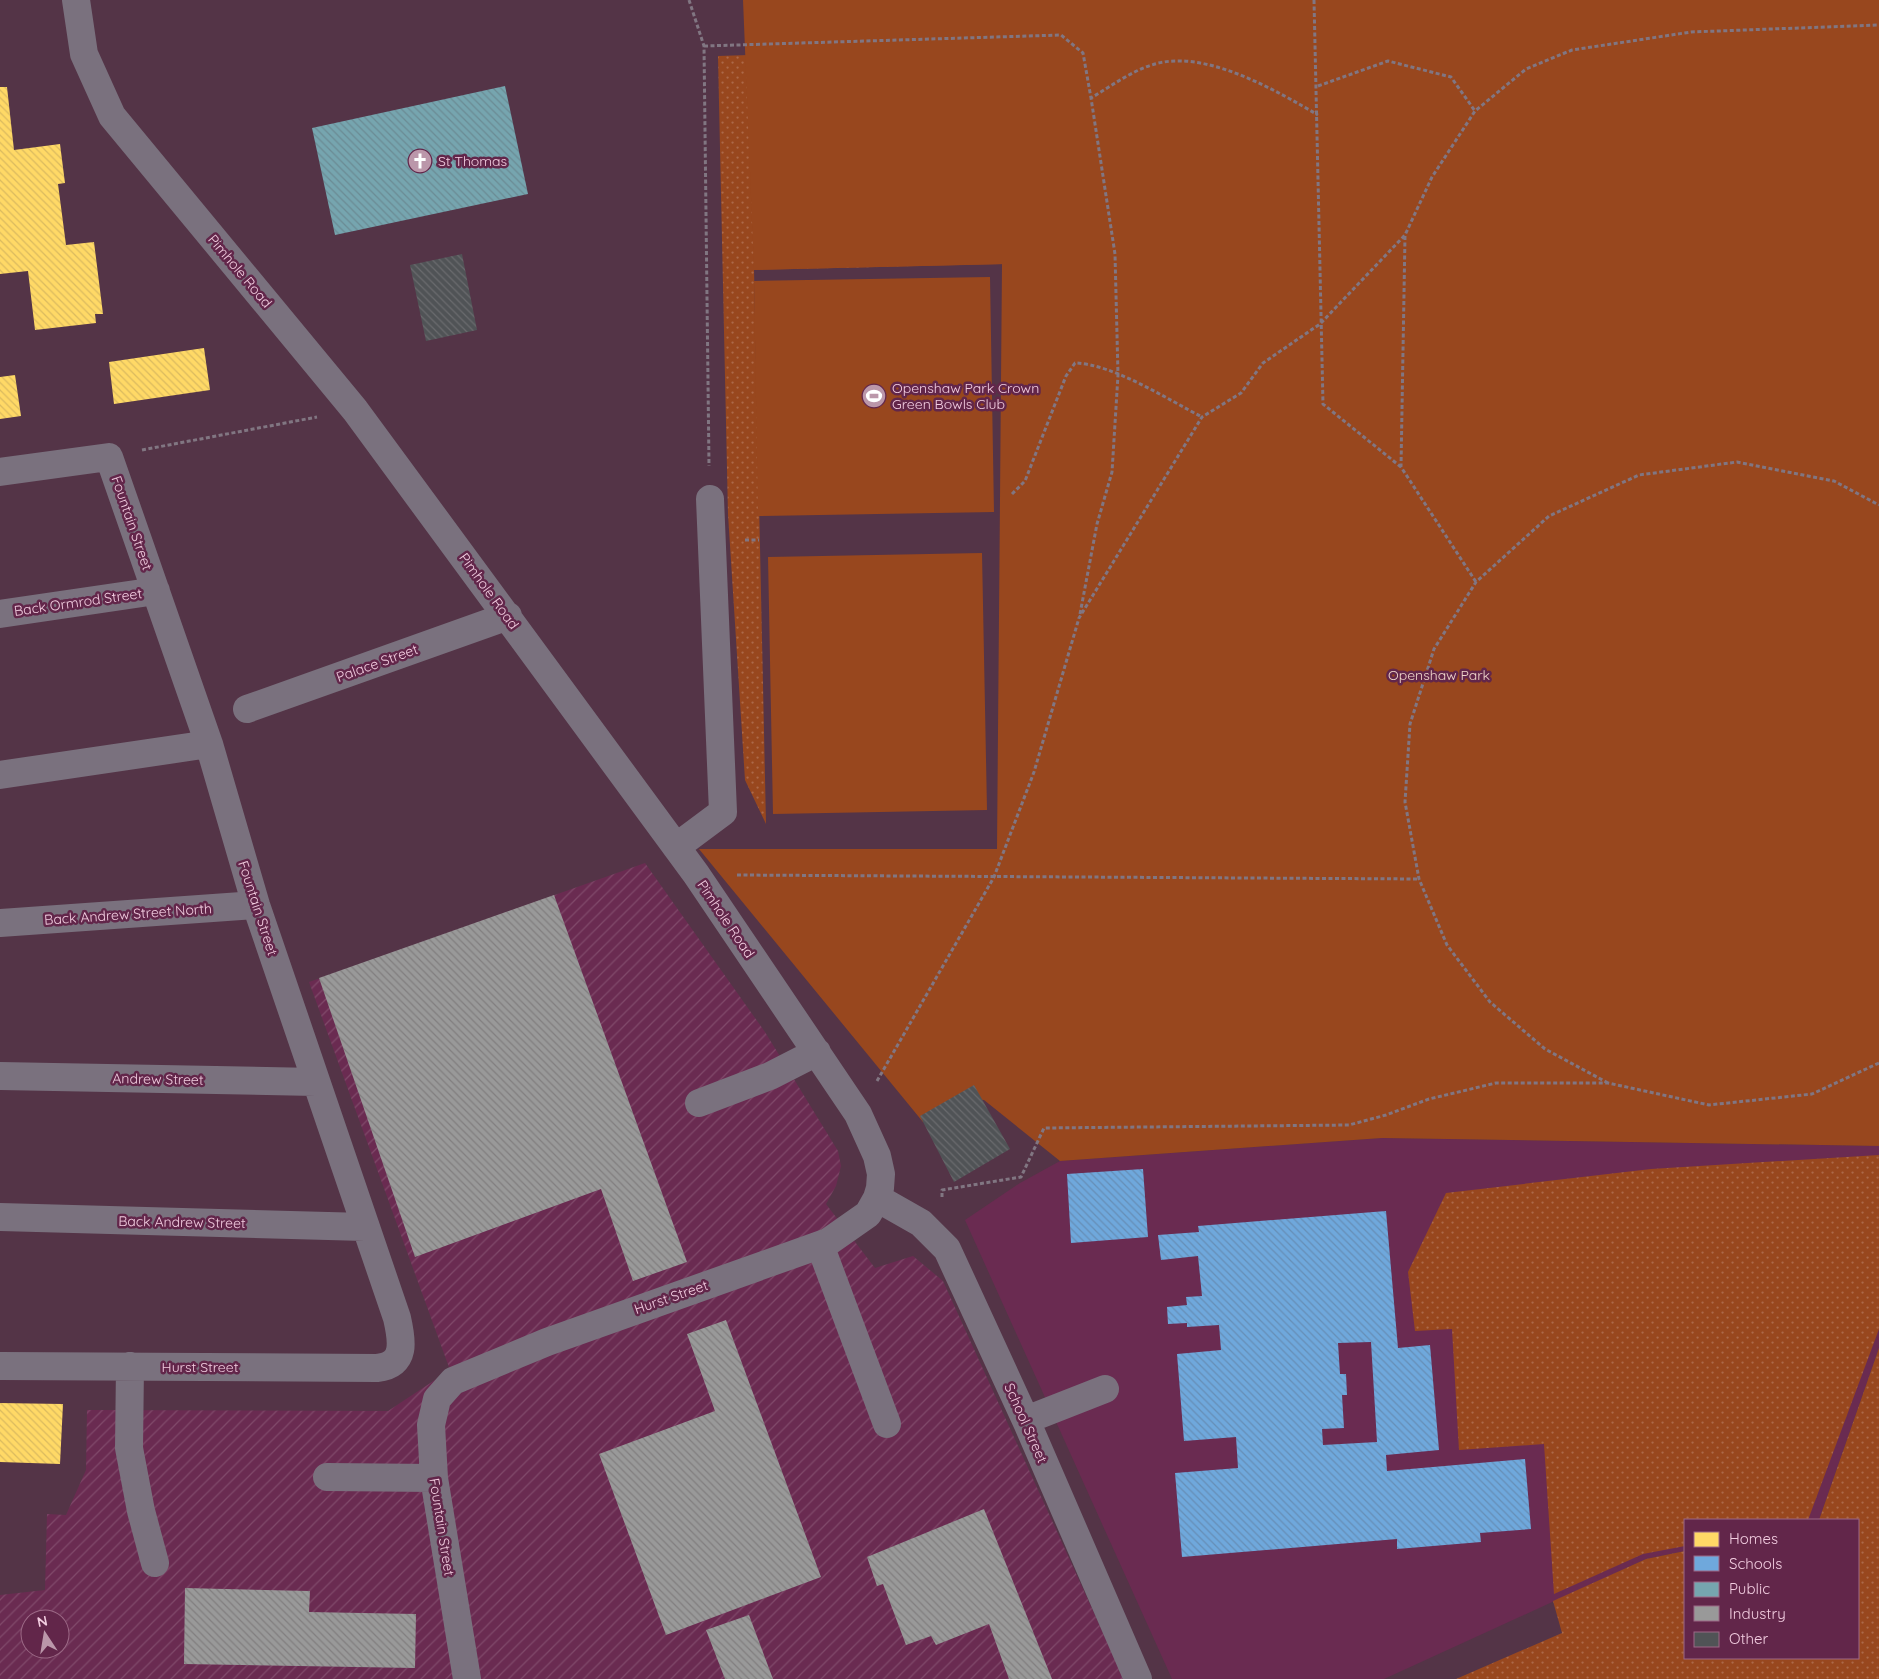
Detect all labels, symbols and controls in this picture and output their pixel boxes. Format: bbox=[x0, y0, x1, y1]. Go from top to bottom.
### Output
church icon: St Thomas bbox=[407, 148, 433, 174]
place label: St Thomas bbox=[438, 152, 507, 170]
street label: Pimhole Road bbox=[204, 231, 276, 311]
place label: Openshaw Park Crown Green Bowls Club bbox=[892, 379, 1039, 413]
sports icon: Openshaw Park Crown Green Bowls Club bbox=[861, 383, 887, 409]
street label: Fountain Street bbox=[107, 473, 157, 573]
street label: Pimhole Road bbox=[455, 549, 523, 633]
street label: Back Ormrod Street bbox=[13, 584, 143, 620]
street label: Palace Street bbox=[334, 640, 421, 686]
park label: Openshaw Park bbox=[1388, 666, 1490, 684]
street label: Fountain Street bbox=[234, 858, 282, 958]
street label: Pimhole Road bbox=[693, 877, 759, 961]
street label: Back Andrew Street North bbox=[44, 899, 212, 929]
street label: Andrew Street bbox=[112, 1069, 204, 1089]
street label: Back Andrew Street bbox=[118, 1212, 246, 1232]
street label: Hurst Street bbox=[632, 1276, 710, 1318]
street label: Hurst Street bbox=[162, 1358, 239, 1376]
street label: School Street bbox=[1000, 1380, 1052, 1466]
street label: Fountain Street bbox=[425, 1477, 459, 1577]
legend bbox=[1684, 1519, 1859, 1659]
text: Homes bbox=[1729, 1529, 1778, 1548]
text: Schools bbox=[1729, 1554, 1782, 1573]
text: Public bbox=[1729, 1579, 1770, 1598]
text: Industry bbox=[1729, 1604, 1786, 1623]
north arrow bbox=[20, 1609, 70, 1659]
text: N bbox=[35, 1611, 49, 1631]
text: Other bbox=[1729, 1629, 1769, 1648]

